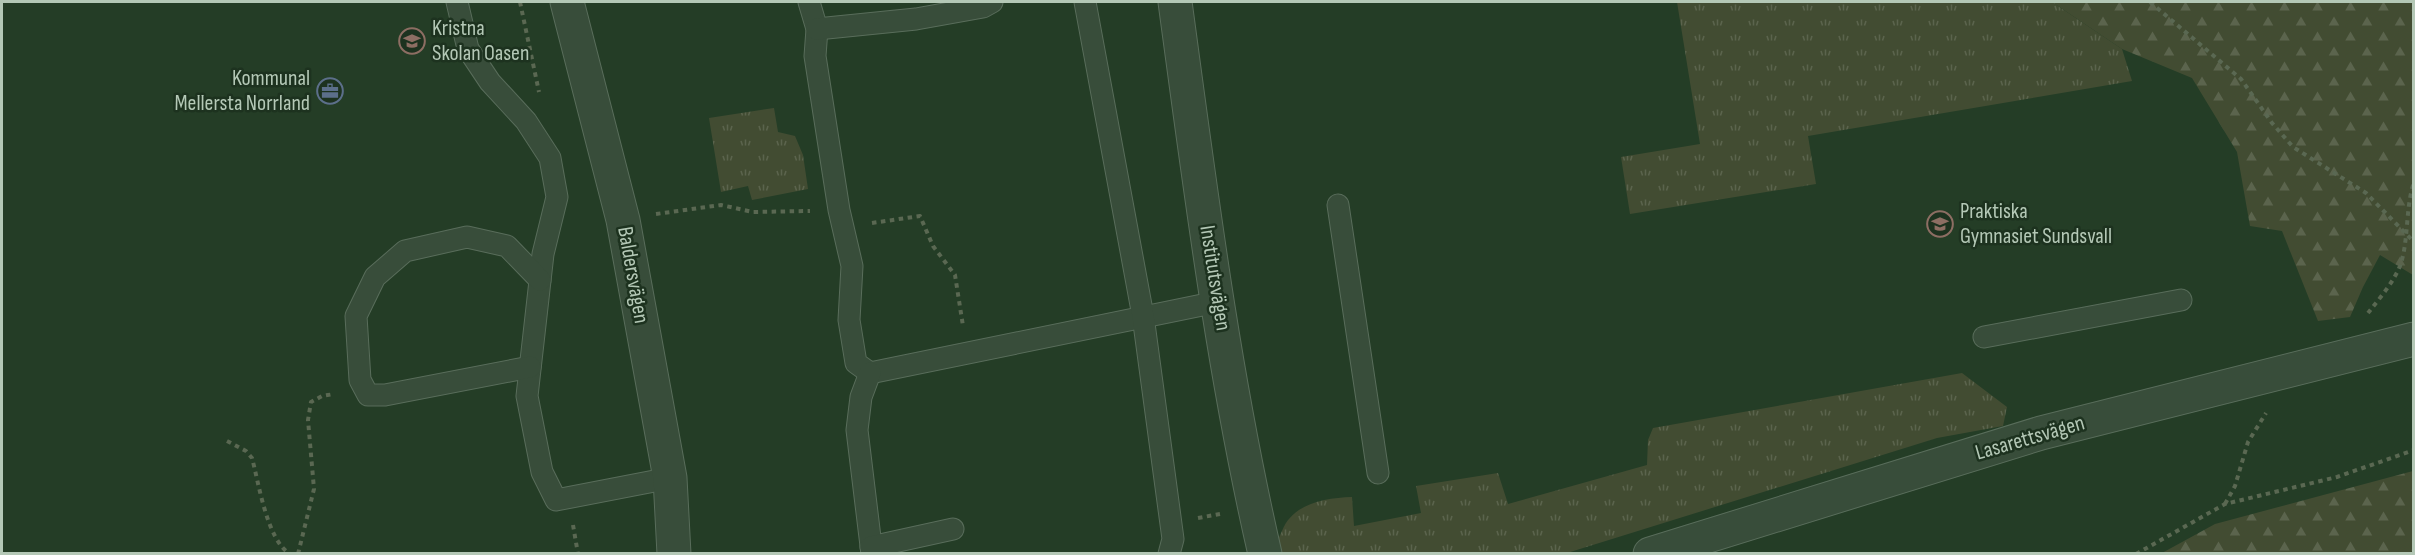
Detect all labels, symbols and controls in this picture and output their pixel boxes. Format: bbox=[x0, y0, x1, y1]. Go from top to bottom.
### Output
place label: Kristna Skolan Oasen bbox=[432, 15, 529, 67]
school or university icon: Kristna Skolan Oasen bbox=[397, 26, 427, 56]
place label: Kommunal Mellersta Norrland bbox=[174, 65, 310, 117]
office icon: Kommunal Mellersta Norrland bbox=[315, 76, 345, 106]
place label: Praktiska Gymnasiet Sundsvall bbox=[1960, 198, 2112, 250]
school or university icon: Praktiska Gymnasiet Sundsvall bbox=[1925, 209, 1955, 239]
street label: Institutsvägen bbox=[1193, 223, 1237, 333]
street label: Baldersvägen bbox=[611, 224, 655, 326]
street label: Lasarettsvägen bbox=[1972, 410, 2088, 466]

